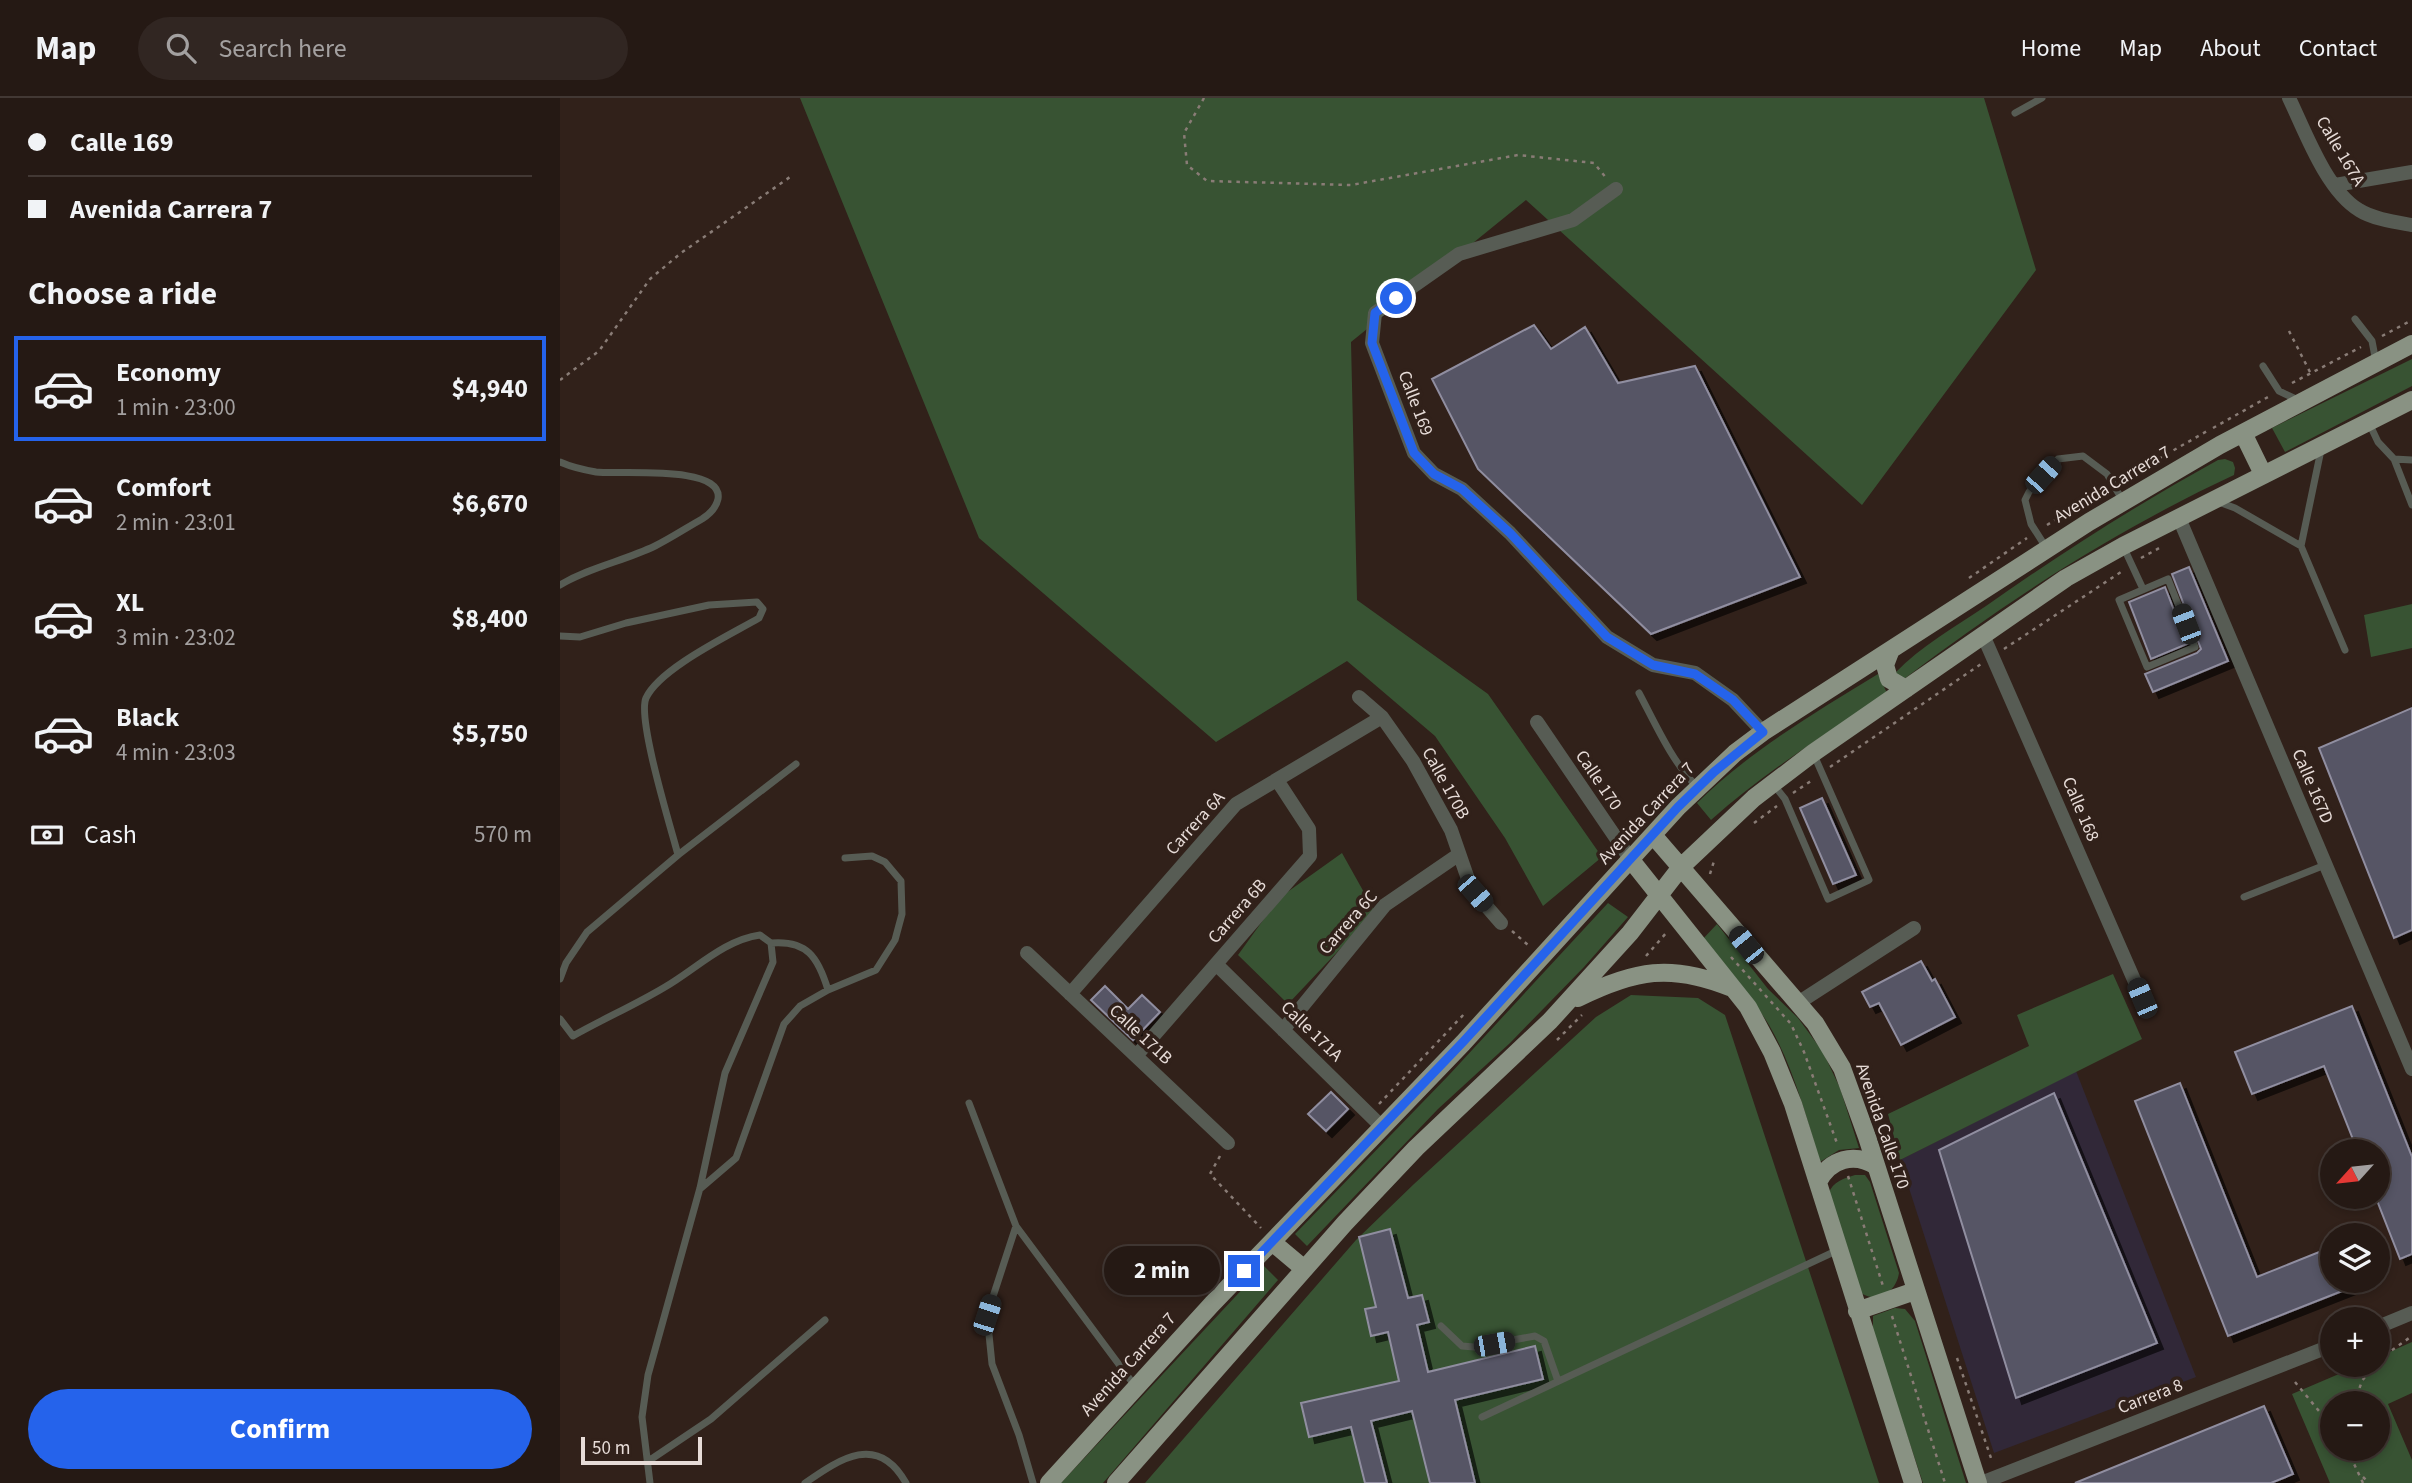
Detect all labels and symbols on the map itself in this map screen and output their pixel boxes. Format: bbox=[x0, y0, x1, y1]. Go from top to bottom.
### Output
street label: Calle 167A bbox=[2310, 112, 2371, 191]
route start bbox=[1380, 282, 1412, 314]
street label: Calle 169 bbox=[1392, 367, 1439, 439]
street label: Avenida Carrera 7 bbox=[2049, 440, 2175, 529]
car bbox=[2022, 452, 2065, 498]
car bbox=[2169, 601, 2204, 647]
street label: Calle 170B bbox=[1416, 743, 1476, 824]
street label: Calle 170 bbox=[1569, 745, 1628, 815]
street label: Calle 167D bbox=[2286, 745, 2339, 827]
street label: Avenida Carrera 7 bbox=[1592, 757, 1701, 870]
street label: Calle 168 bbox=[2056, 773, 2105, 845]
street label: Carrera 6A bbox=[1160, 786, 1231, 861]
car bbox=[1454, 870, 1497, 916]
street label: Carrera 6B bbox=[1202, 873, 1273, 949]
street label: Carrera 6C bbox=[1313, 885, 1384, 960]
car bbox=[1725, 922, 1768, 968]
car bbox=[2125, 975, 2160, 1021]
street label: Calle 171A bbox=[1275, 995, 1348, 1067]
street label: Calle 171B bbox=[1103, 998, 1178, 1070]
street label: Avenida Calle 170 bbox=[1849, 1060, 1916, 1193]
north arrow bbox=[2320, 1139, 2390, 1209]
callout: 2 min bbox=[1104, 1246, 1220, 1296]
route end bbox=[1228, 1255, 1260, 1287]
car bbox=[971, 1292, 1004, 1338]
street label: Avenida Carrera 7 bbox=[1075, 1307, 1182, 1422]
car bbox=[1472, 1330, 1517, 1358]
street label: Carrera 8 bbox=[2114, 1373, 2186, 1420]
scale bar bbox=[581, 1434, 702, 1466]

